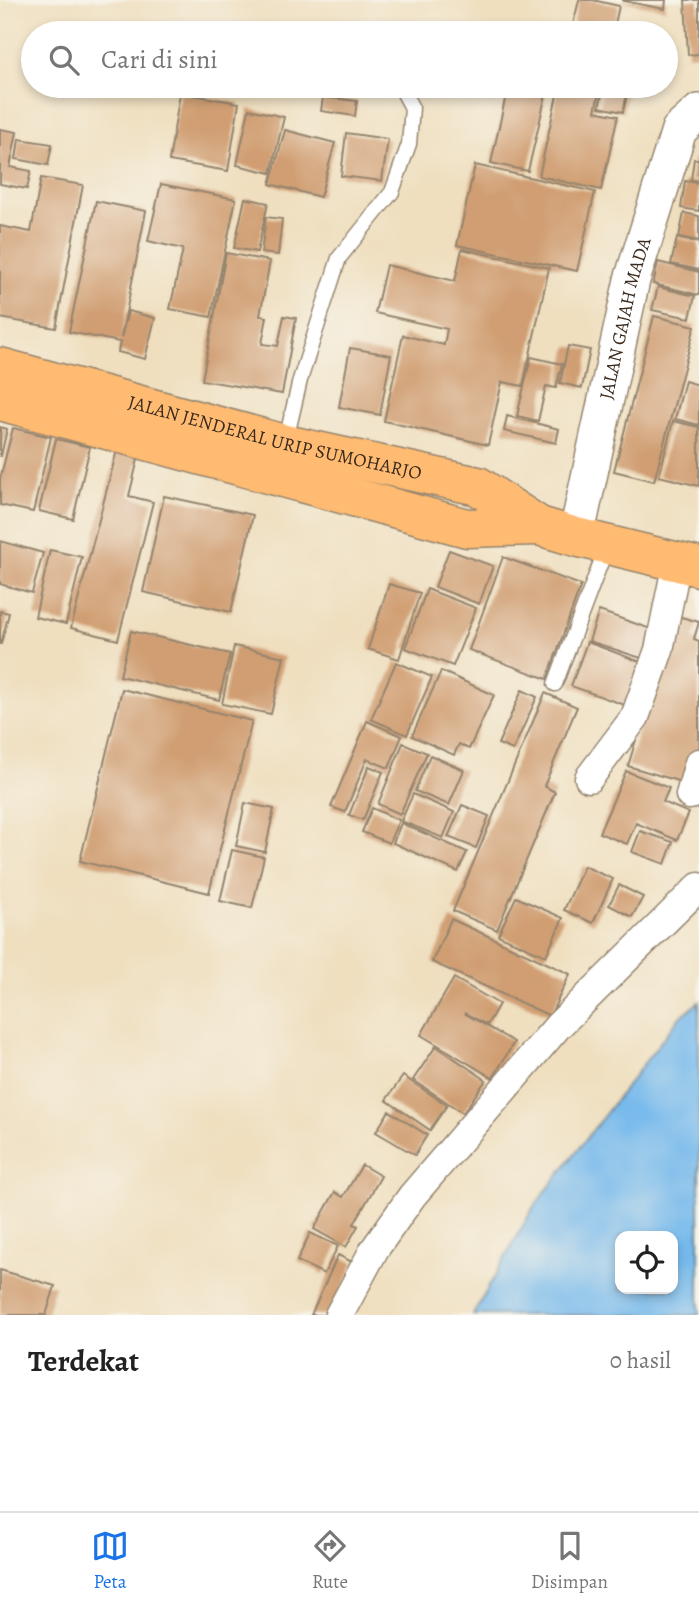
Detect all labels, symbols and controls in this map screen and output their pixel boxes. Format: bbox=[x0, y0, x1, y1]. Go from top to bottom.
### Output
search box bbox=[21, 21, 678, 98]
icon: search bbox=[45, 41, 83, 79]
text: Cari di sini bbox=[101, 42, 218, 77]
street label: JALAN GAJAH MADA bbox=[593, 233, 658, 402]
street label: JALAN JENDERAL URIP SUMOHARJO bbox=[125, 389, 424, 486]
map controls bbox=[615, 1231, 678, 1294]
button: locate bbox=[615, 1231, 678, 1294]
text: Terdekat bbox=[28, 1341, 139, 1381]
text: 0 hasil bbox=[610, 1345, 671, 1376]
tab: Peta bbox=[91, 1527, 129, 1595]
tab: Rute bbox=[311, 1527, 349, 1595]
tab: Disimpan bbox=[531, 1527, 608, 1595]

